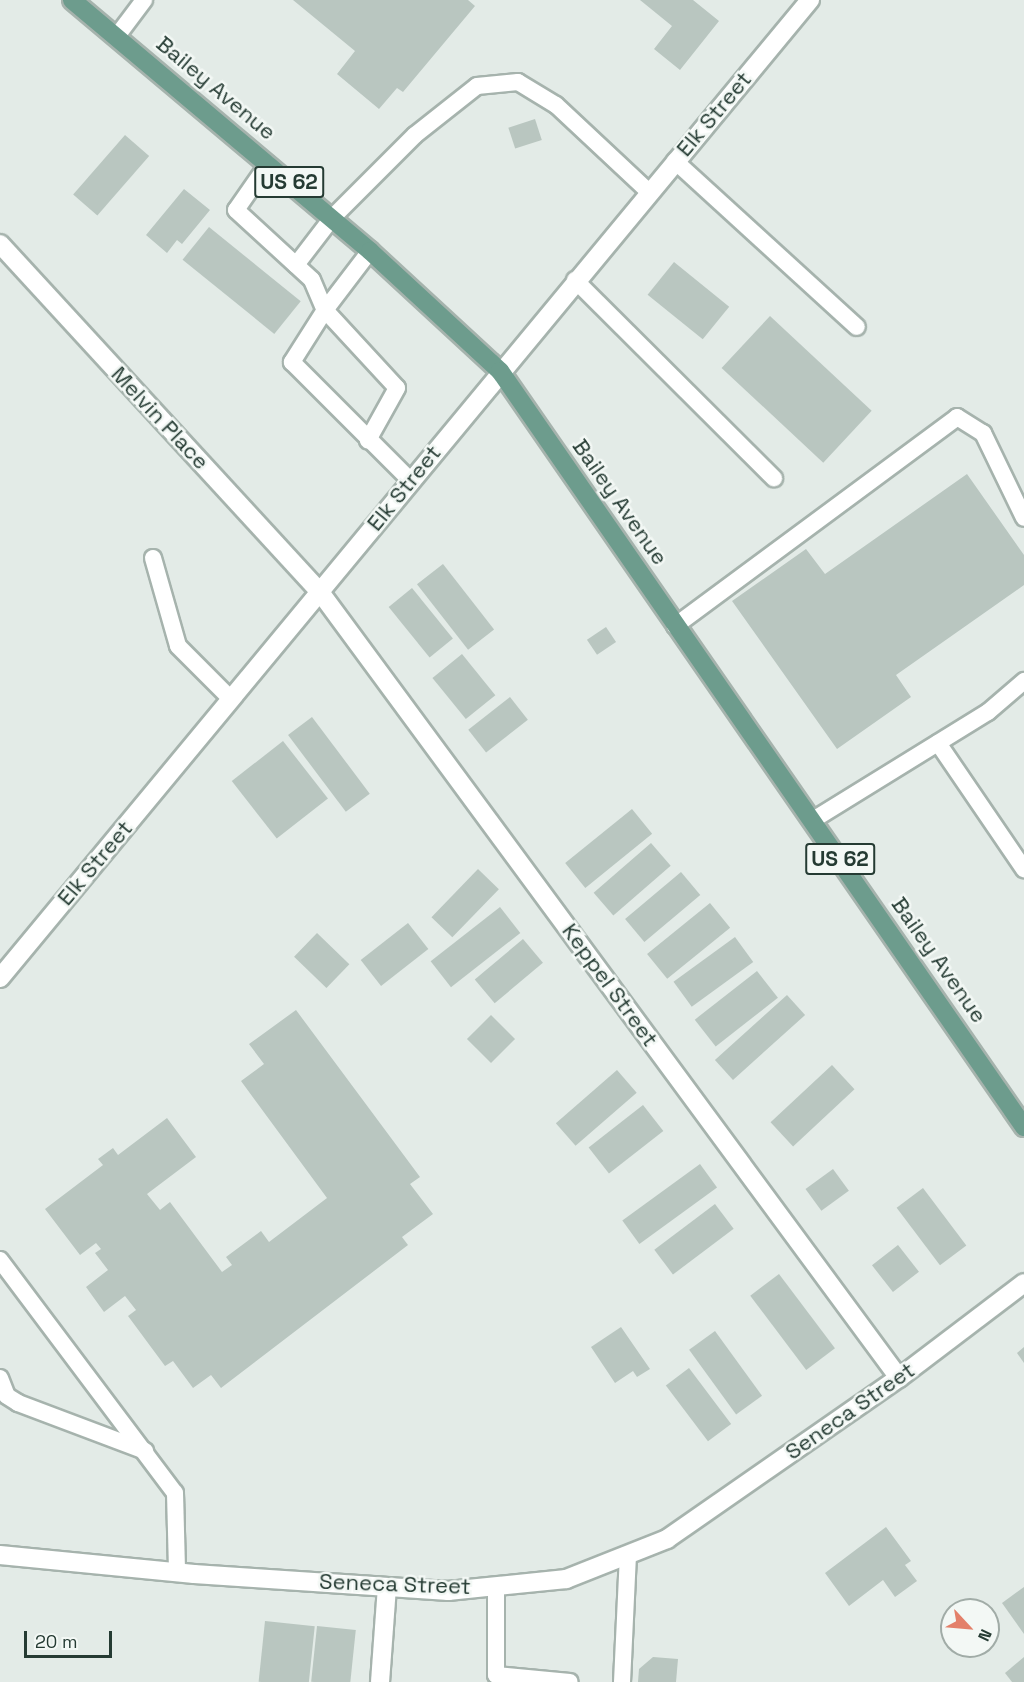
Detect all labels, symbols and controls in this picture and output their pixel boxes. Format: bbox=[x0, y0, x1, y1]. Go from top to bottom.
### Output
street label: Bailey Avenue bbox=[151, 30, 281, 146]
street label: Elk Street bbox=[671, 66, 757, 162]
road number: US 62 bbox=[253, 164, 325, 200]
street label: Melvin Place bbox=[106, 361, 214, 475]
street label: Bailey Avenue bbox=[567, 434, 673, 570]
street label: Elk Street bbox=[361, 440, 447, 536]
street label: Elk Street bbox=[52, 815, 138, 911]
road number: US 62 bbox=[804, 841, 876, 877]
street label: Bailey Avenue bbox=[886, 892, 992, 1028]
street label: Keppel Street bbox=[557, 918, 663, 1052]
street label: Seneca Street bbox=[780, 1357, 920, 1465]
street label: Seneca Street bbox=[319, 1568, 471, 1600]
north arrow bbox=[940, 1598, 1000, 1658]
scale bar bbox=[27, 1619, 116, 1657]
text: N bbox=[973, 1626, 997, 1645]
text: 20 m bbox=[35, 1630, 78, 1653]

